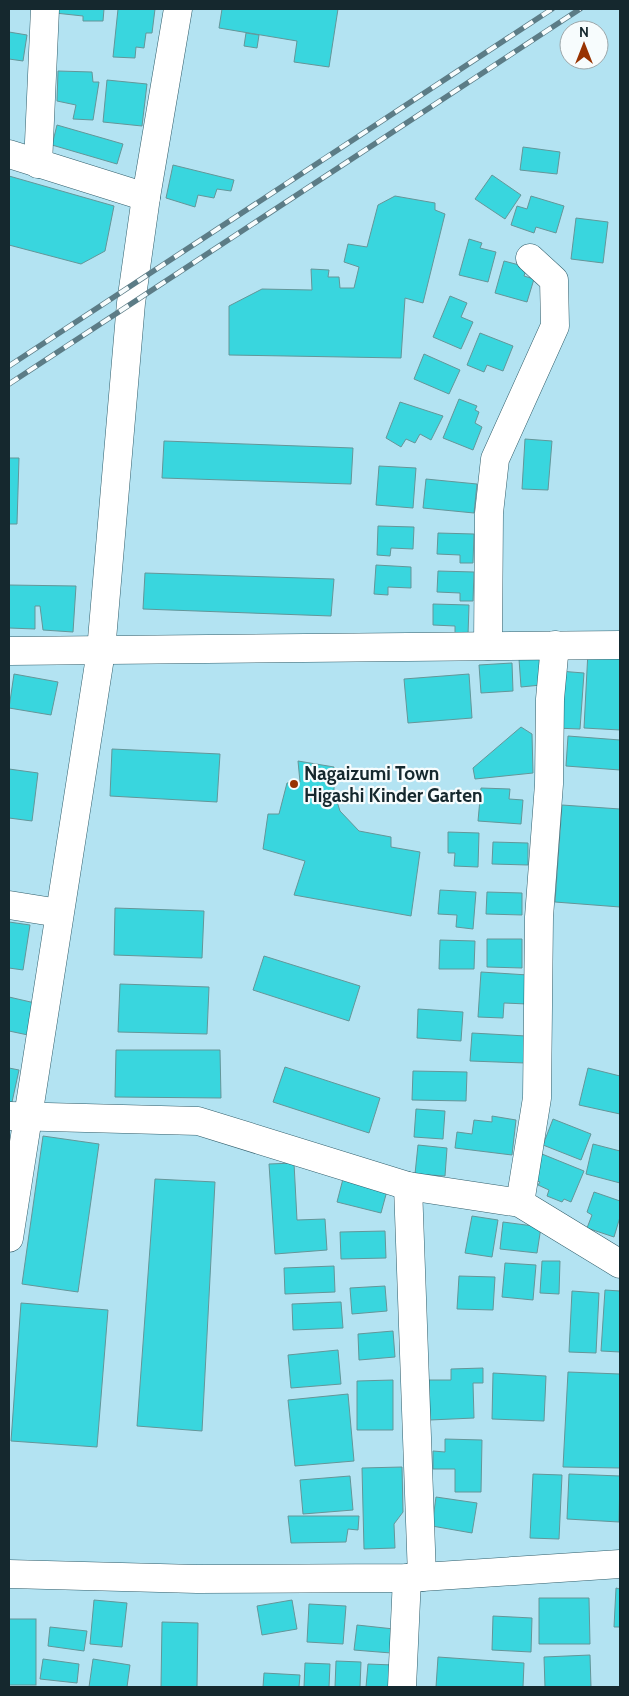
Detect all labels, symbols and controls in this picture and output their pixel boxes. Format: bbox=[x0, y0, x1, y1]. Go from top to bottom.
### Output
north arrow bbox=[559, 20, 609, 70]
text: N bbox=[579, 23, 589, 41]
place label: Nagaizumi Town Higashi Kinder Garten bbox=[304, 762, 482, 807]
marker: Nagaizumi Town Higashi Kinder Garten bbox=[288, 778, 300, 790]

